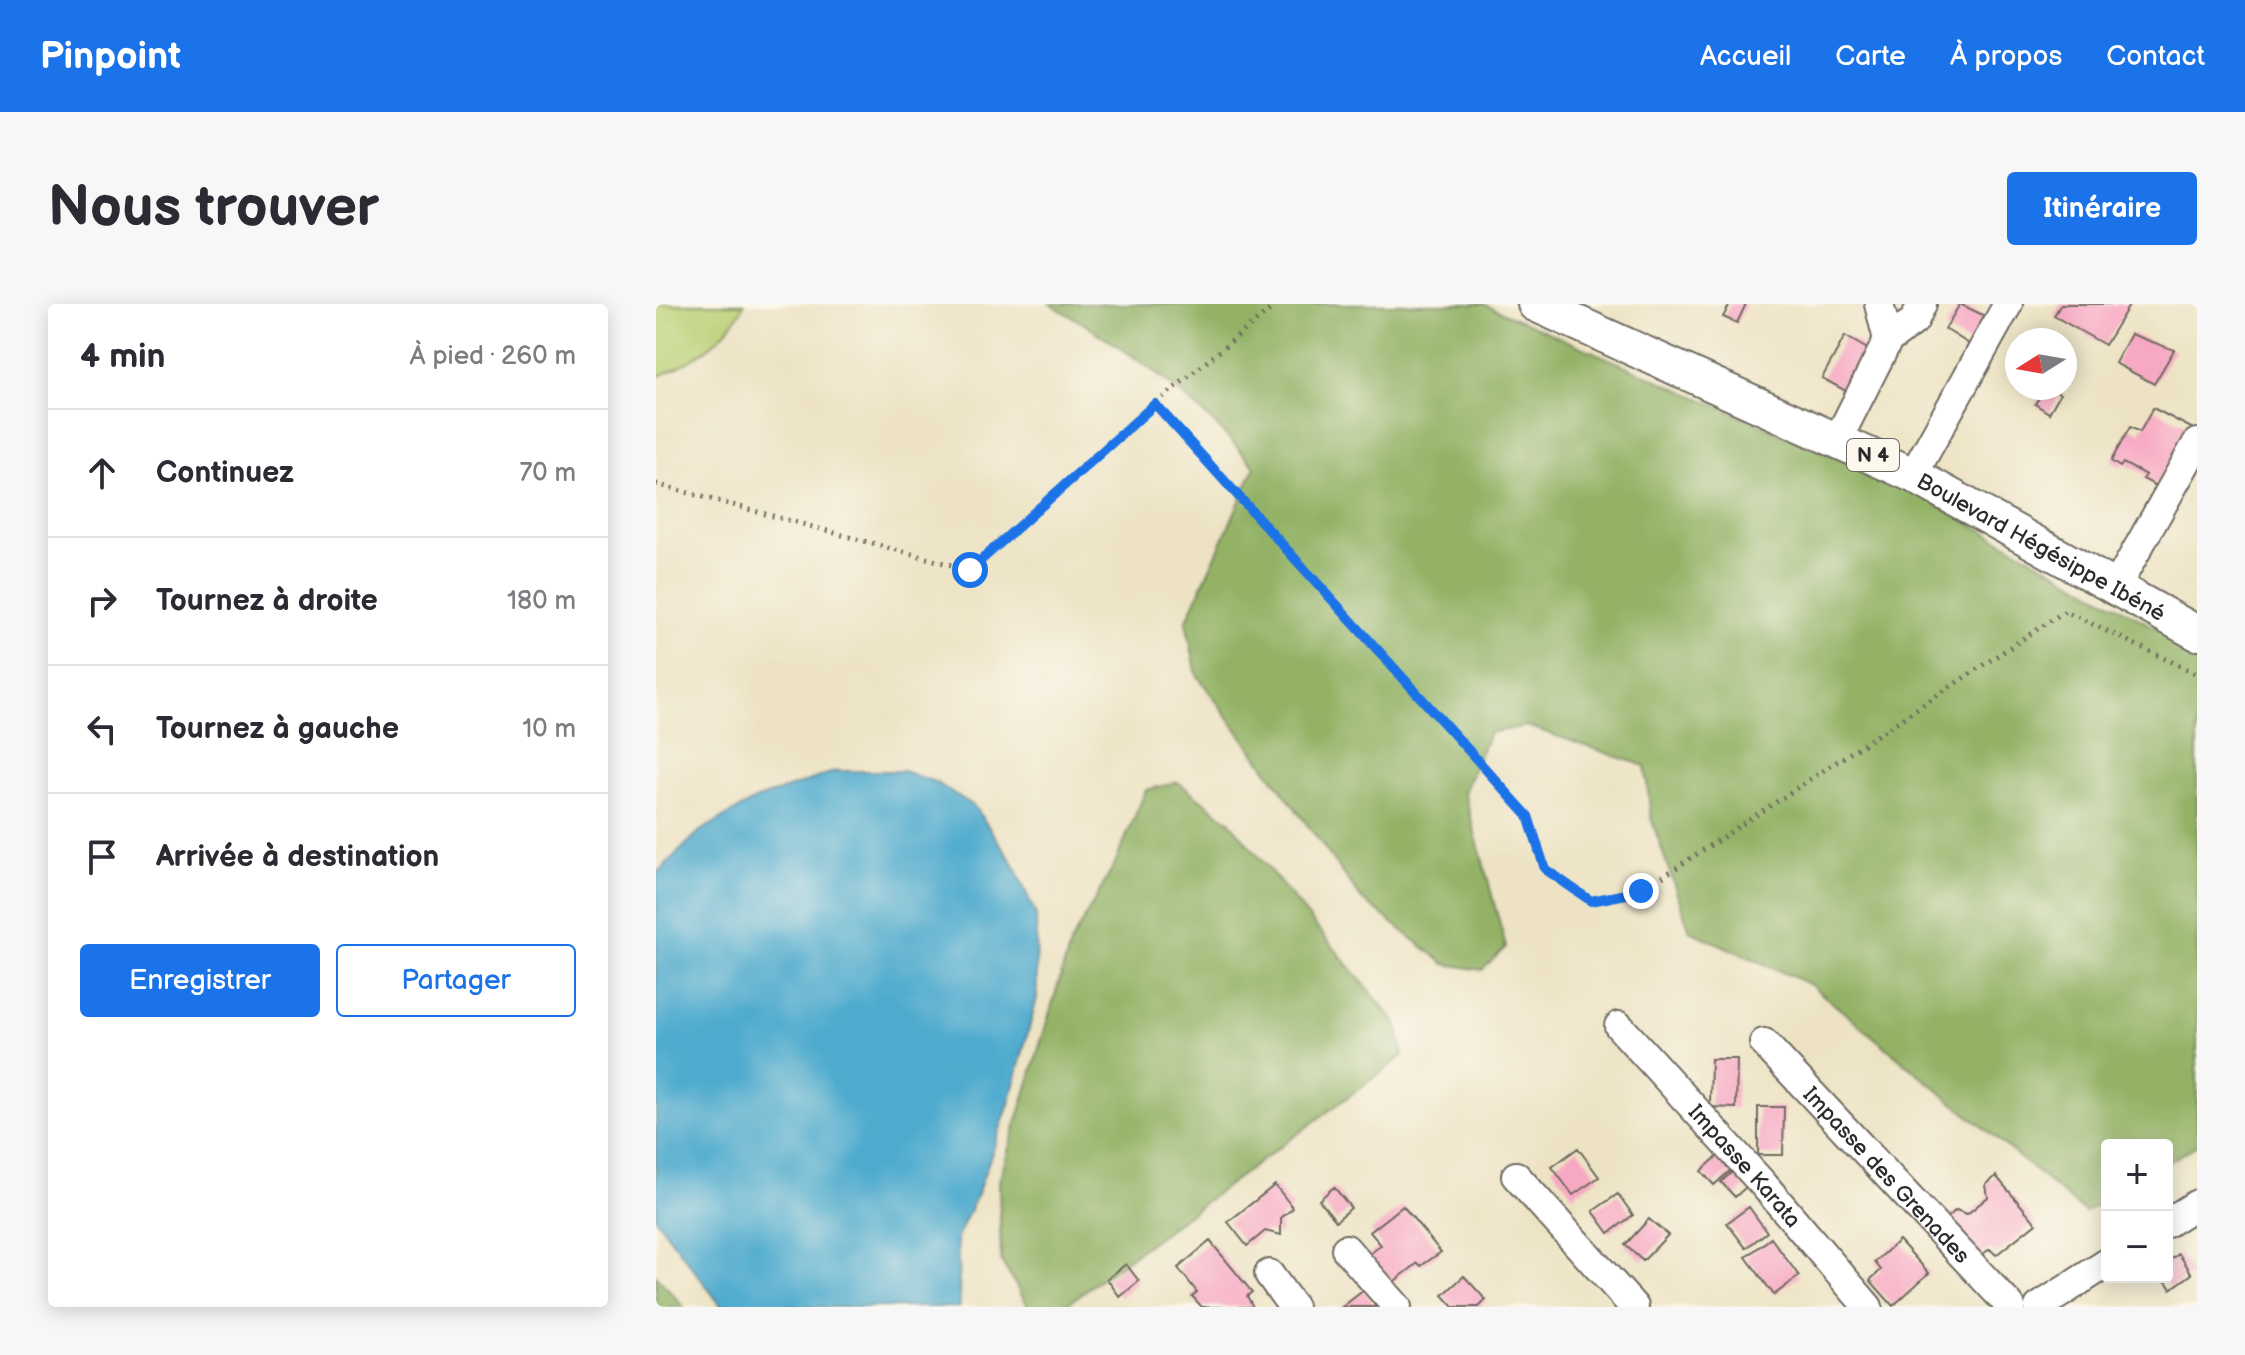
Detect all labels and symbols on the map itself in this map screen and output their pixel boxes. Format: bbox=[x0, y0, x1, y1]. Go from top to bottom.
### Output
north arrow bbox=[2005, 328, 2077, 400]
road number: N 4 bbox=[1847, 439, 1899, 471]
street label: Boulevard Hégésippe Ibéné bbox=[1912, 468, 2170, 628]
route start bbox=[952, 552, 988, 588]
route end bbox=[1623, 873, 1659, 909]
street label: Impasse des Grenades bbox=[1797, 1082, 1975, 1269]
street label: Impasse Karata bbox=[1682, 1099, 1806, 1233]

